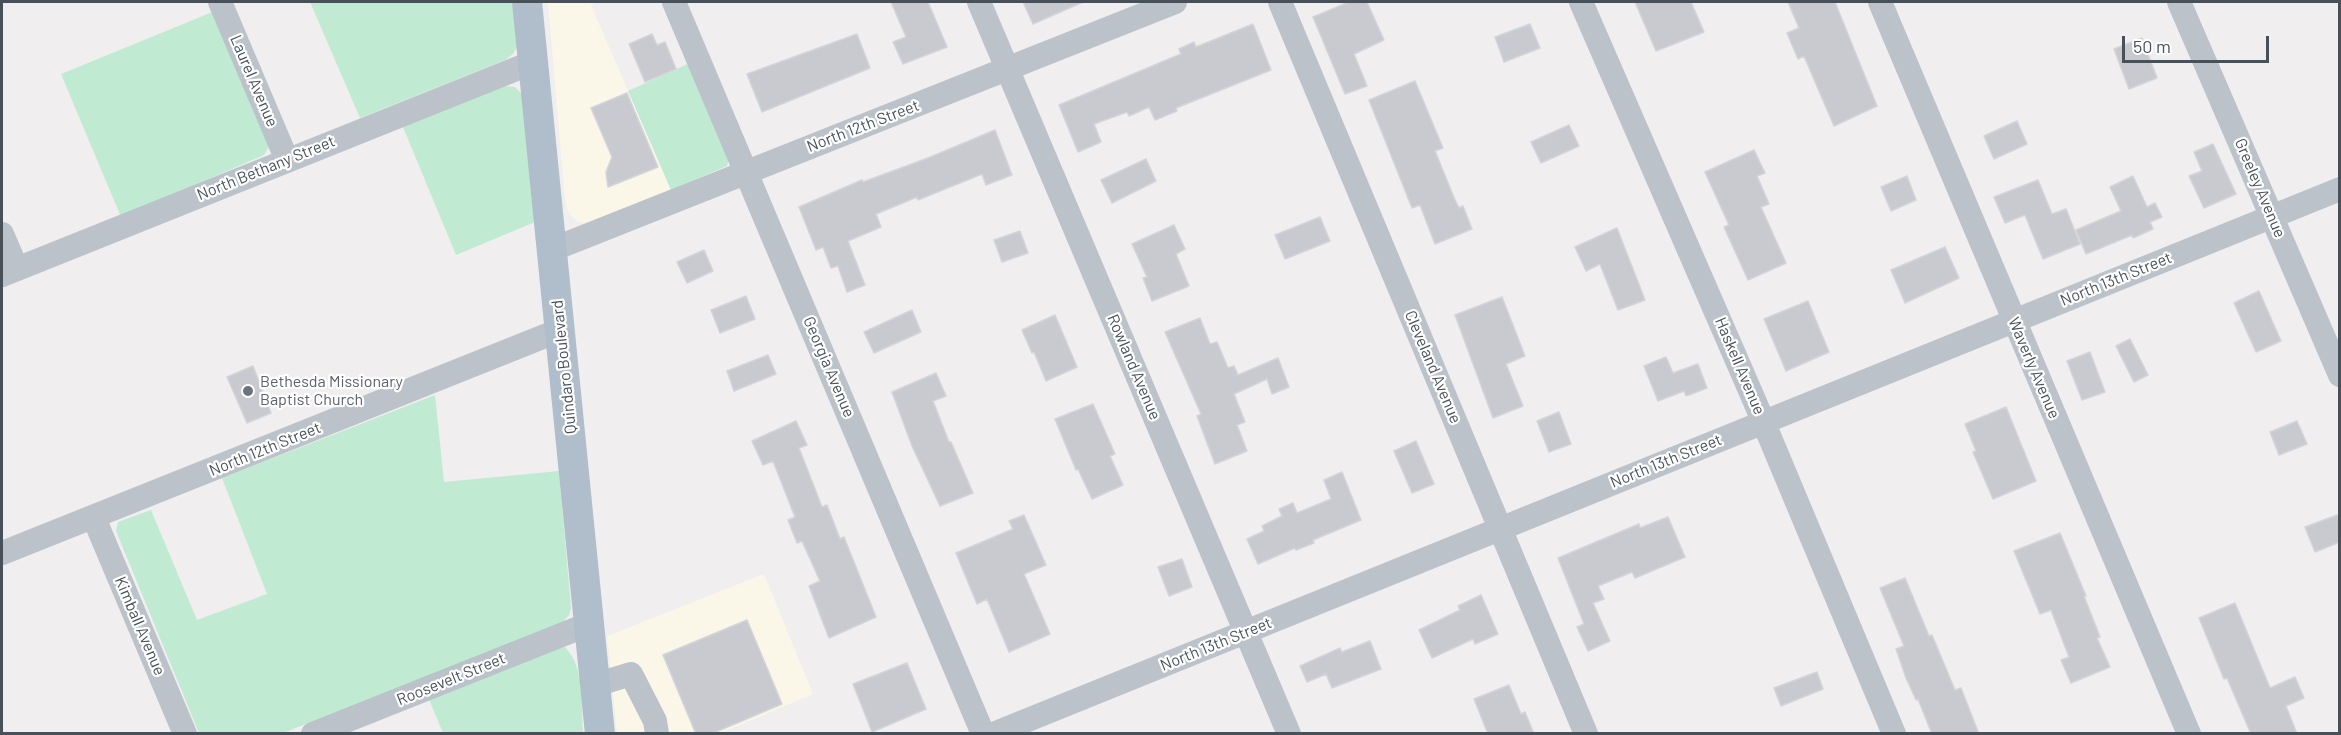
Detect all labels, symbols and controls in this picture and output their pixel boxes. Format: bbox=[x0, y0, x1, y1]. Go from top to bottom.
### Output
scale bar bbox=[2125, 24, 2272, 62]
street label: Laurel Avenue bbox=[226, 32, 282, 130]
text: 50 m bbox=[2133, 35, 2171, 57]
street label: North 12th Street bbox=[804, 96, 922, 156]
street label: North Bethany Street bbox=[194, 132, 338, 204]
street label: Greeley Avenue bbox=[2230, 135, 2290, 241]
street label: North 13th Street bbox=[2058, 248, 2174, 310]
street label: Quindaro Boulevard bbox=[547, 299, 581, 435]
street label: Cleveland Avenue bbox=[1401, 308, 1465, 426]
street label: Rowland Avenue bbox=[1103, 311, 1165, 423]
street label: Georgia Avenue bbox=[799, 314, 859, 420]
street label: Haskell Avenue bbox=[1711, 314, 1769, 418]
street label: Waverly Avenue bbox=[2004, 314, 2064, 422]
place label: Bethesda Missionary Baptist Church bbox=[260, 372, 403, 410]
marker: Bethesda Missionary Baptist Church bbox=[241, 384, 255, 398]
street label: North 12th Street bbox=[206, 418, 324, 480]
street label: North 13th Street bbox=[1608, 430, 1724, 492]
street label: Kimball Avenue bbox=[111, 574, 169, 678]
street label: North 13th Street bbox=[1158, 613, 1274, 675]
street label: Roosevelt Street bbox=[394, 648, 508, 710]

